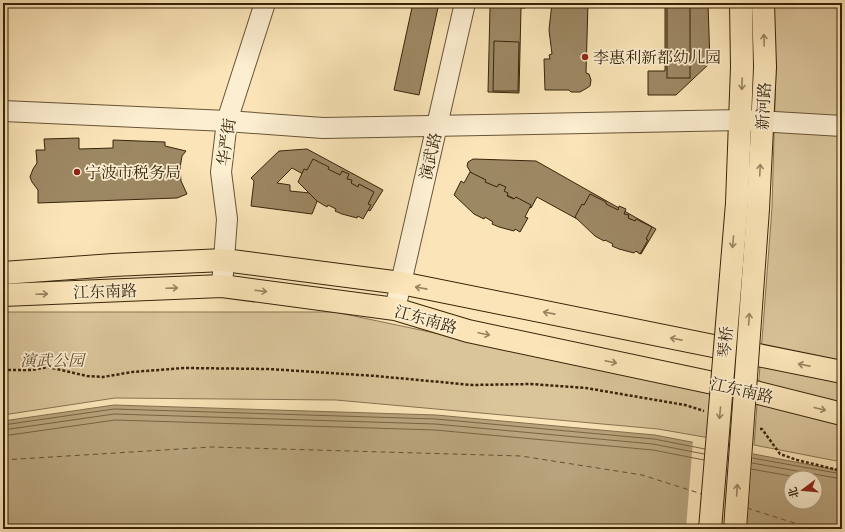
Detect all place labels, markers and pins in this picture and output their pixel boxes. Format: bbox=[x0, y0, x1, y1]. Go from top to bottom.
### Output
place label: 李惠利新都幼儿园 bbox=[593, 48, 721, 68]
marker: 李惠利新都幼儿园 bbox=[580, 52, 590, 62]
place label: 宁波市税务局 bbox=[85, 163, 181, 183]
marker: 宁波市税务局 bbox=[72, 167, 82, 177]

